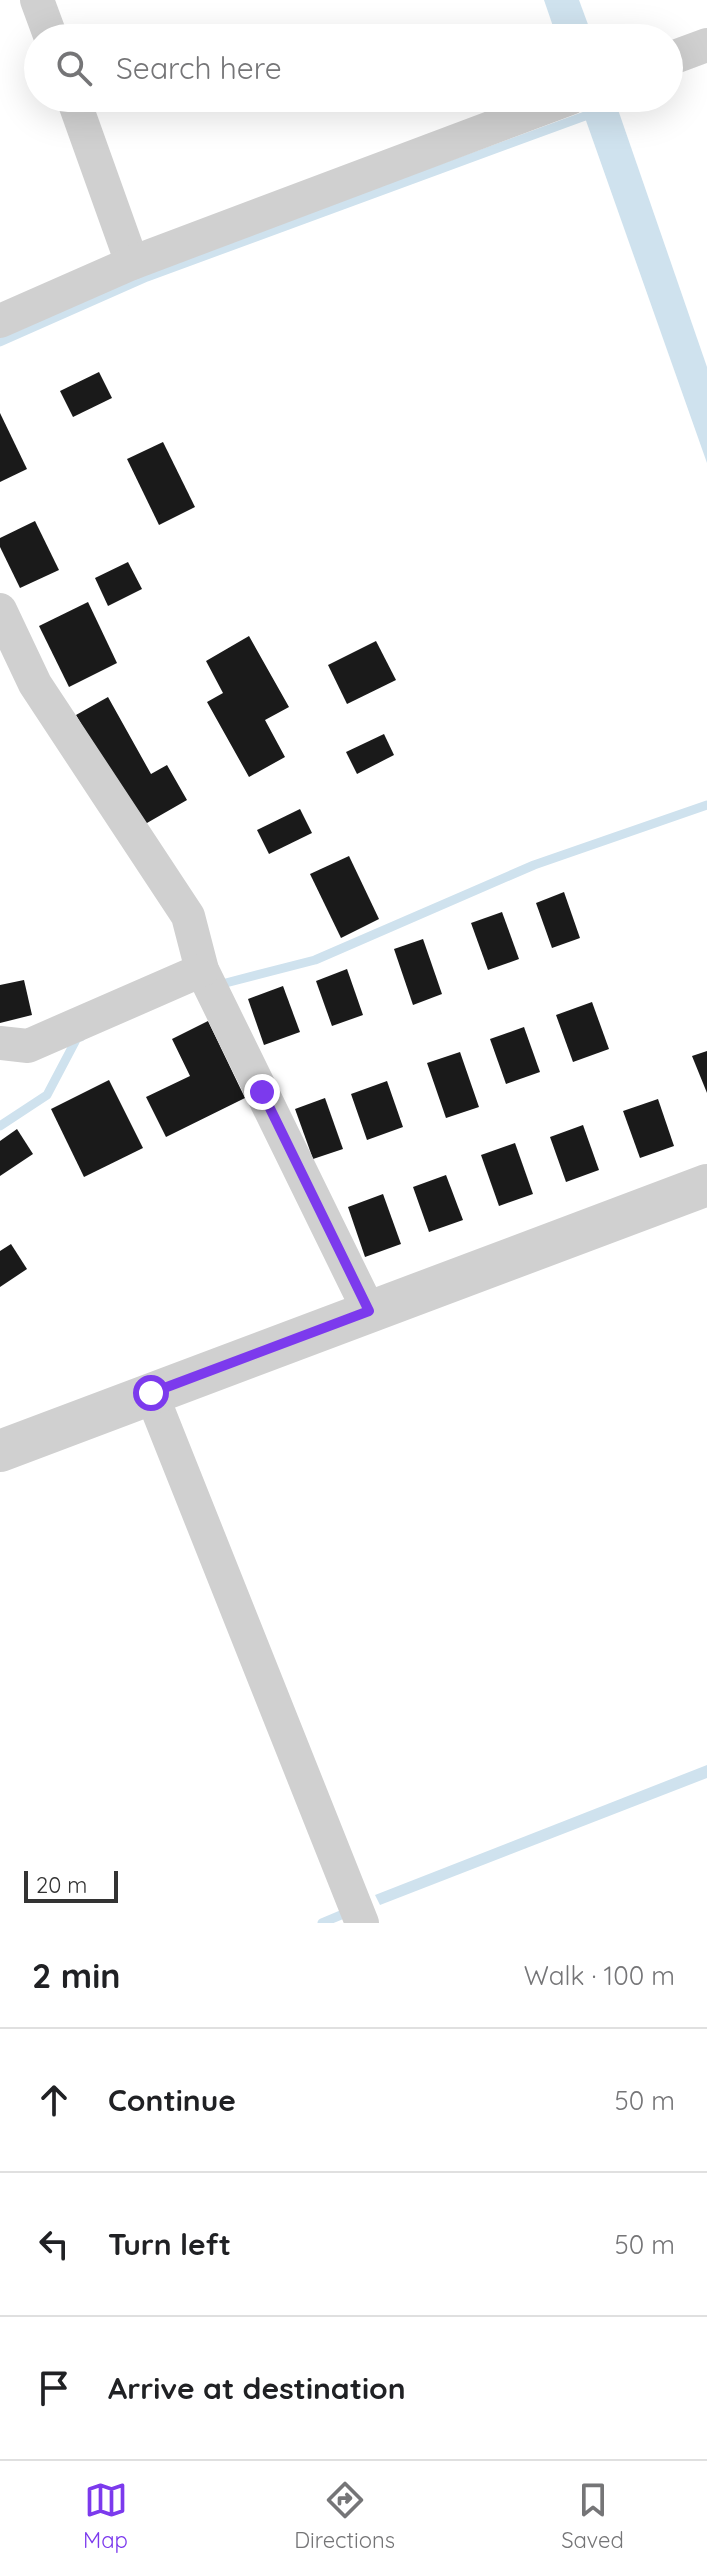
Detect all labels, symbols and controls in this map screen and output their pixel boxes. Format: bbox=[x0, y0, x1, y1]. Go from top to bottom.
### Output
search box bbox=[24, 24, 683, 112]
icon: search bbox=[52, 46, 96, 90]
text: Search here bbox=[116, 49, 282, 87]
route end bbox=[244, 1074, 280, 1110]
route start bbox=[133, 1375, 169, 1411]
scale bar bbox=[24, 1867, 118, 1903]
text: 20 m bbox=[36, 1871, 87, 1899]
text: 2 min bbox=[32, 1954, 121, 1997]
text: Walk · 100 m bbox=[524, 1959, 675, 1992]
icon: ahead bbox=[32, 2078, 76, 2122]
text: Continue bbox=[108, 2081, 236, 2119]
text: 50 m bbox=[615, 2084, 675, 2117]
icon: left bbox=[32, 2222, 76, 2266]
text: Turn left bbox=[108, 2225, 231, 2263]
text: 50 m bbox=[615, 2228, 675, 2261]
icon: arrive bbox=[32, 2366, 76, 2410]
text: Arrive at destination bbox=[108, 2369, 406, 2407]
tab: Map bbox=[83, 2478, 128, 2554]
tab: Directions bbox=[294, 2478, 395, 2554]
tab: Saved bbox=[561, 2478, 624, 2554]

